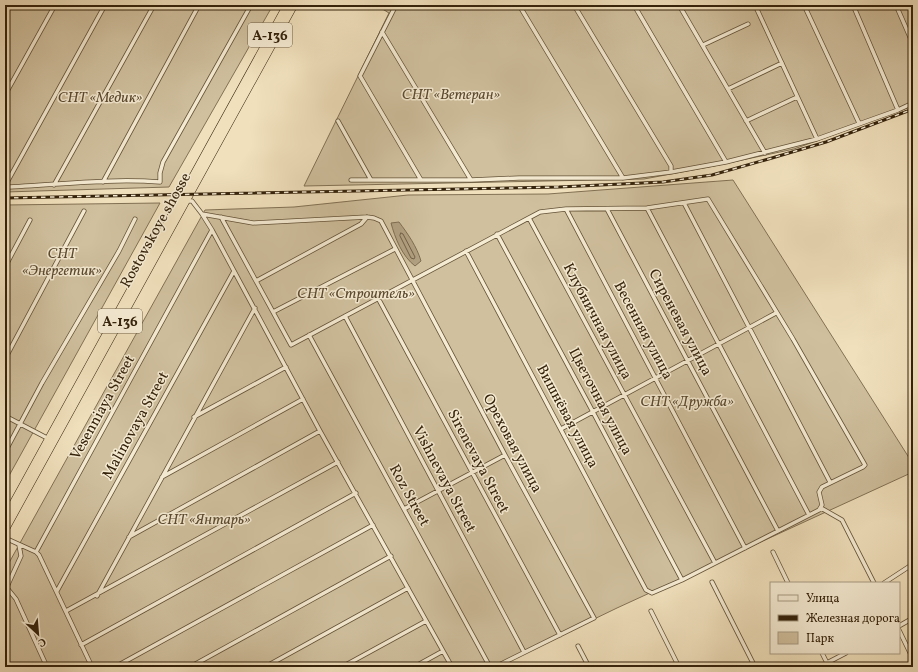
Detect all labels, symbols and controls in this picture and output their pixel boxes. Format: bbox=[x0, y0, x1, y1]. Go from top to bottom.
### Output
road number: А-136 bbox=[248, 23, 292, 47]
park label: СНТ «Ветеран» bbox=[402, 85, 501, 106]
park label: СНТ «Медик» bbox=[58, 88, 143, 109]
street label: Rostovskoye shosse bbox=[116, 169, 197, 292]
park label: СНТ «Энергетик» bbox=[22, 244, 102, 282]
street label: Клубничная улица bbox=[557, 260, 636, 384]
street label: Сиреневая улица bbox=[643, 266, 717, 380]
street label: Весенняя улица bbox=[608, 278, 677, 384]
park label: СНТ «Строитель» bbox=[297, 284, 415, 305]
road number: А-136 bbox=[98, 309, 142, 333]
street label: Цветочная улица bbox=[563, 344, 637, 459]
street label: Vesenniaya Street bbox=[66, 352, 141, 464]
street label: Вишнёвая улица bbox=[531, 361, 603, 472]
street label: Malinovaya Street bbox=[98, 368, 175, 483]
street label: Ореховая улица bbox=[477, 390, 547, 497]
park label: СНТ «Дружба» bbox=[640, 392, 734, 413]
street label: Sirenevaya Street bbox=[441, 406, 514, 517]
street label: Vishnevaya Street bbox=[407, 423, 481, 537]
street label: Roz Street bbox=[383, 461, 434, 530]
park label: СНТ «Янтарь» bbox=[157, 510, 251, 531]
legend bbox=[770, 582, 900, 654]
text: Улица bbox=[806, 591, 839, 607]
text: Железная дорога bbox=[806, 611, 900, 627]
north arrow bbox=[18, 614, 58, 654]
text: Парк bbox=[806, 631, 834, 647]
text: С bbox=[35, 633, 48, 650]

